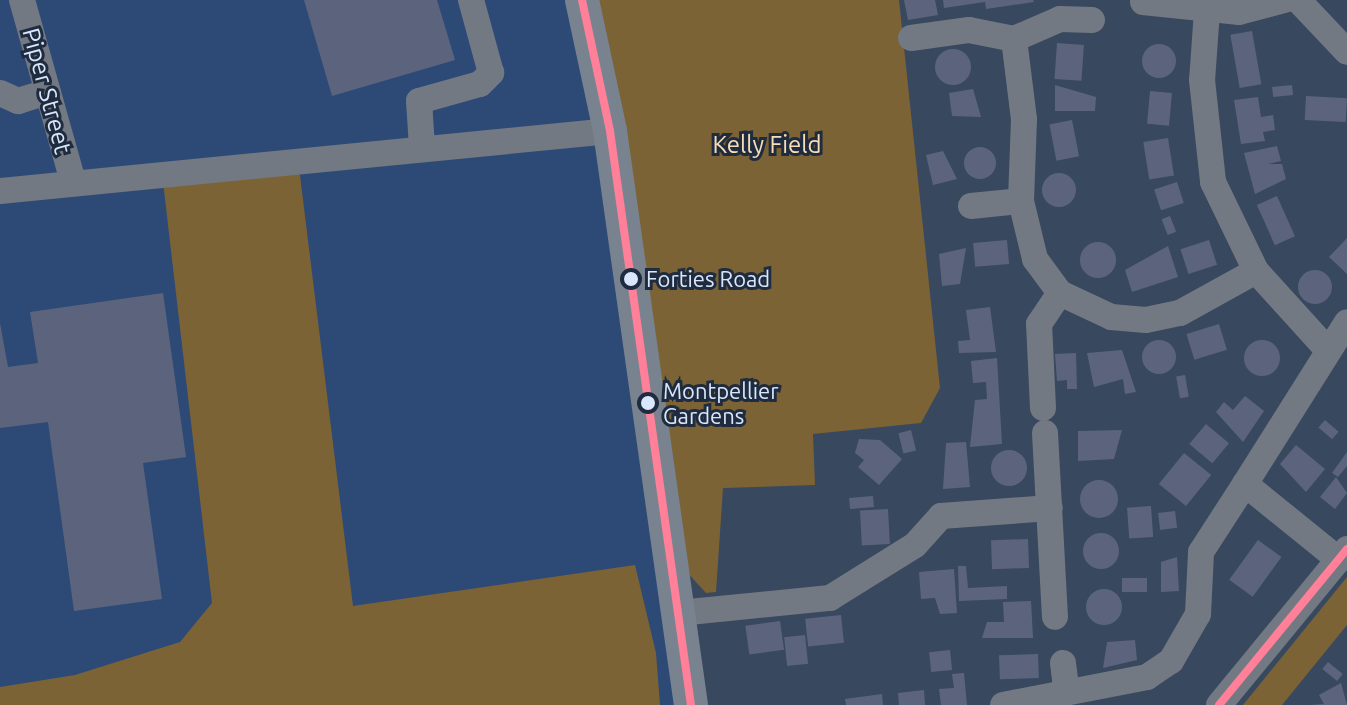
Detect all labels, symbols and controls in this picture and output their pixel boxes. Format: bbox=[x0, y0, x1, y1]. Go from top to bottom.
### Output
street label: Piper Street bbox=[16, 25, 78, 157]
park label: Kelly Field bbox=[712, 131, 822, 159]
place label: Forties Road bbox=[646, 266, 770, 292]
marker: Forties Road bbox=[623, 271, 639, 287]
place label: Montpellier Gardens bbox=[663, 377, 779, 428]
marker: Montpellier Gardens bbox=[640, 395, 656, 411]

